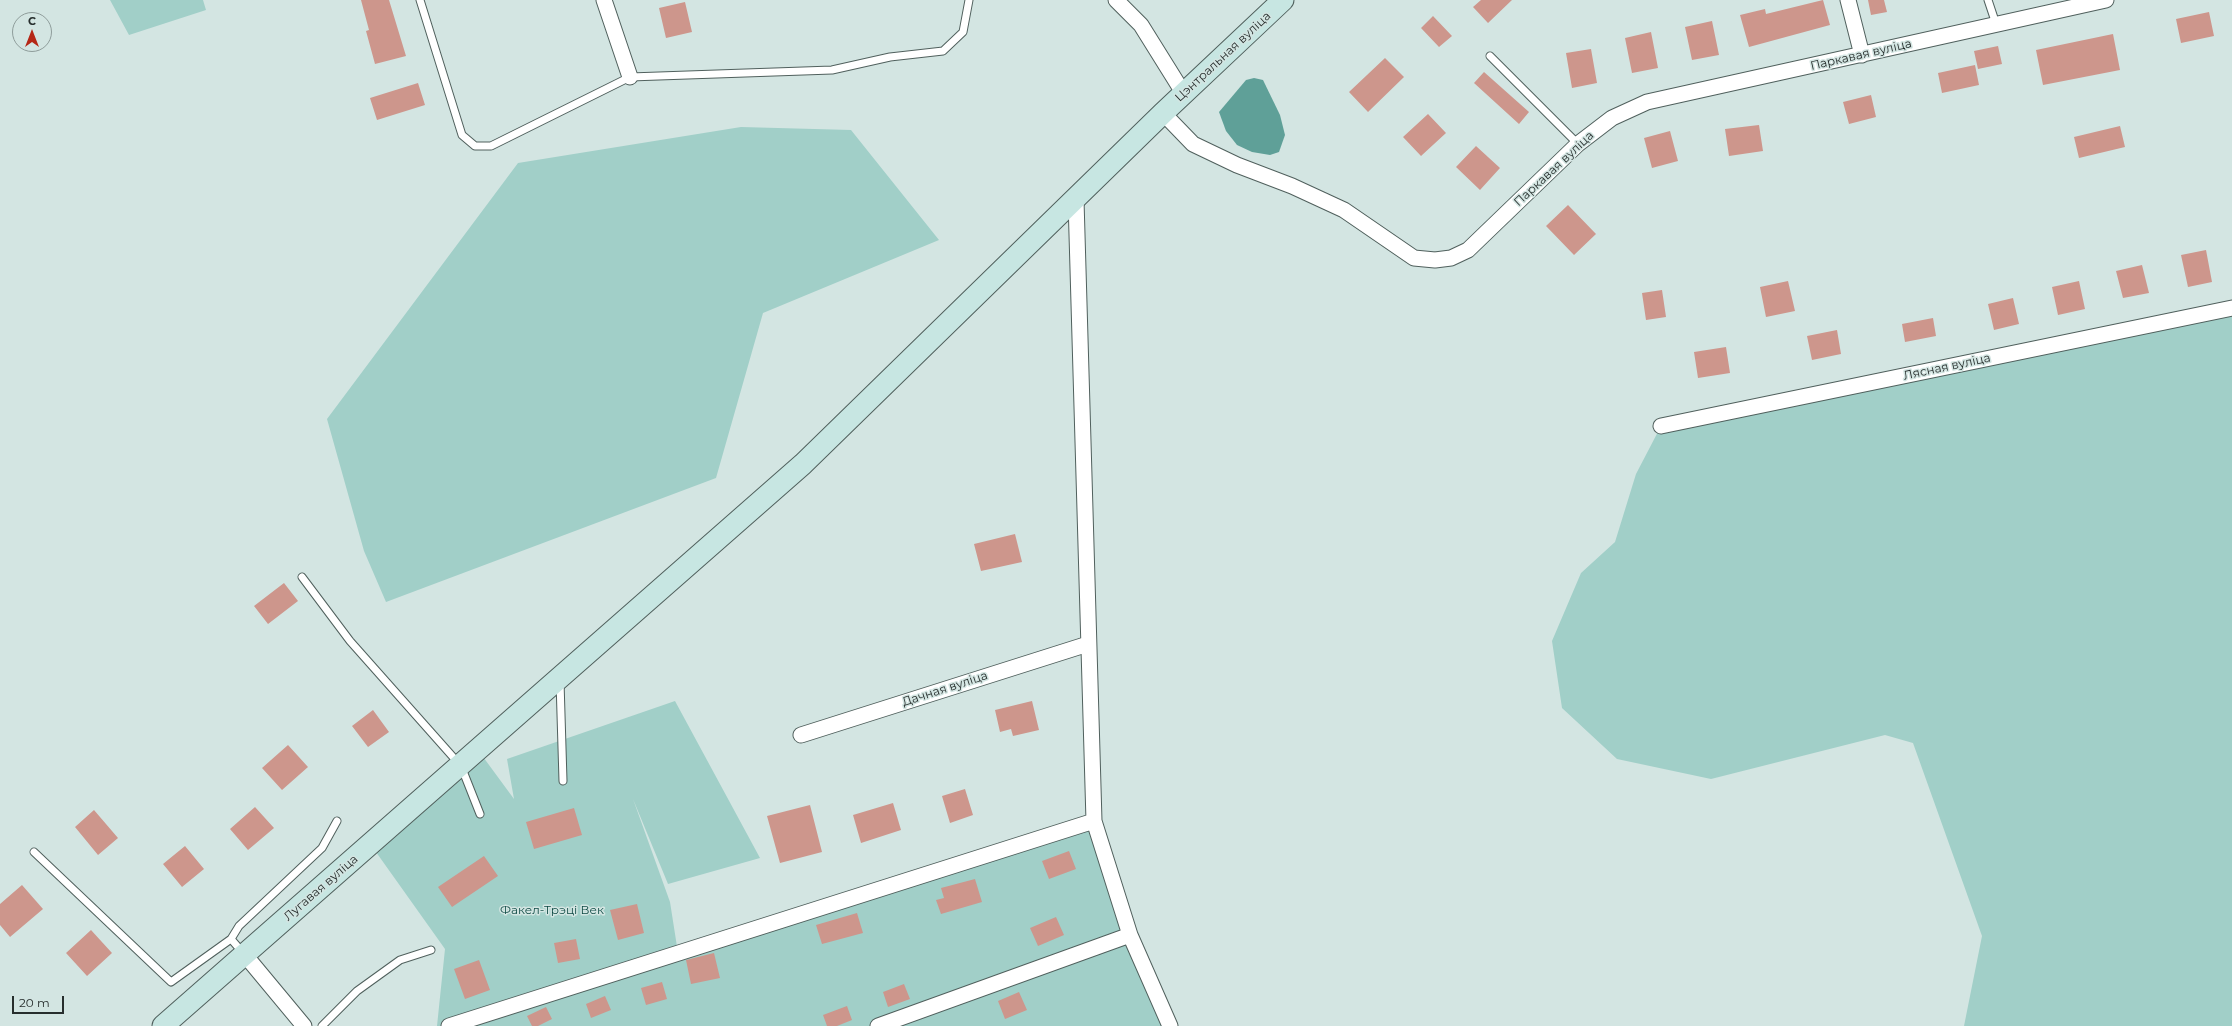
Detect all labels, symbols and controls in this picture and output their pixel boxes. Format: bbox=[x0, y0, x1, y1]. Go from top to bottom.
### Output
street label: Цэнтральная вуліца bbox=[1172, 9, 1274, 105]
north arrow bbox=[12, 12, 52, 52]
text: С bbox=[28, 14, 36, 28]
street label: Паркавая вуліца bbox=[1809, 36, 1913, 74]
street label: Паркавая вуліца bbox=[1511, 128, 1597, 210]
street label: Лясная вуліца bbox=[1902, 351, 1992, 383]
street label: Дачная вуліца bbox=[900, 668, 990, 710]
street label: Лугавая вуліца bbox=[281, 852, 361, 924]
park label: Факел-Трэці Век bbox=[500, 903, 604, 917]
scale bar bbox=[14, 988, 66, 1014]
text: 20 m bbox=[19, 995, 50, 1010]

